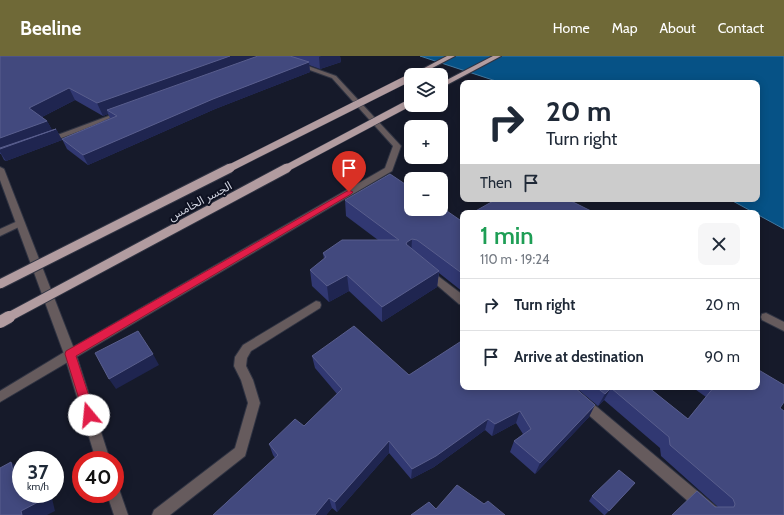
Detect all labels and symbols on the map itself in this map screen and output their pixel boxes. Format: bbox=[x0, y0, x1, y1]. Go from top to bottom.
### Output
pin bbox=[332, 151, 366, 192]
street label: الجسر الخامس bbox=[165, 177, 234, 224]
position arrow bbox=[68, 394, 110, 436]
speed limit sign: 40 bbox=[72, 451, 124, 503]

